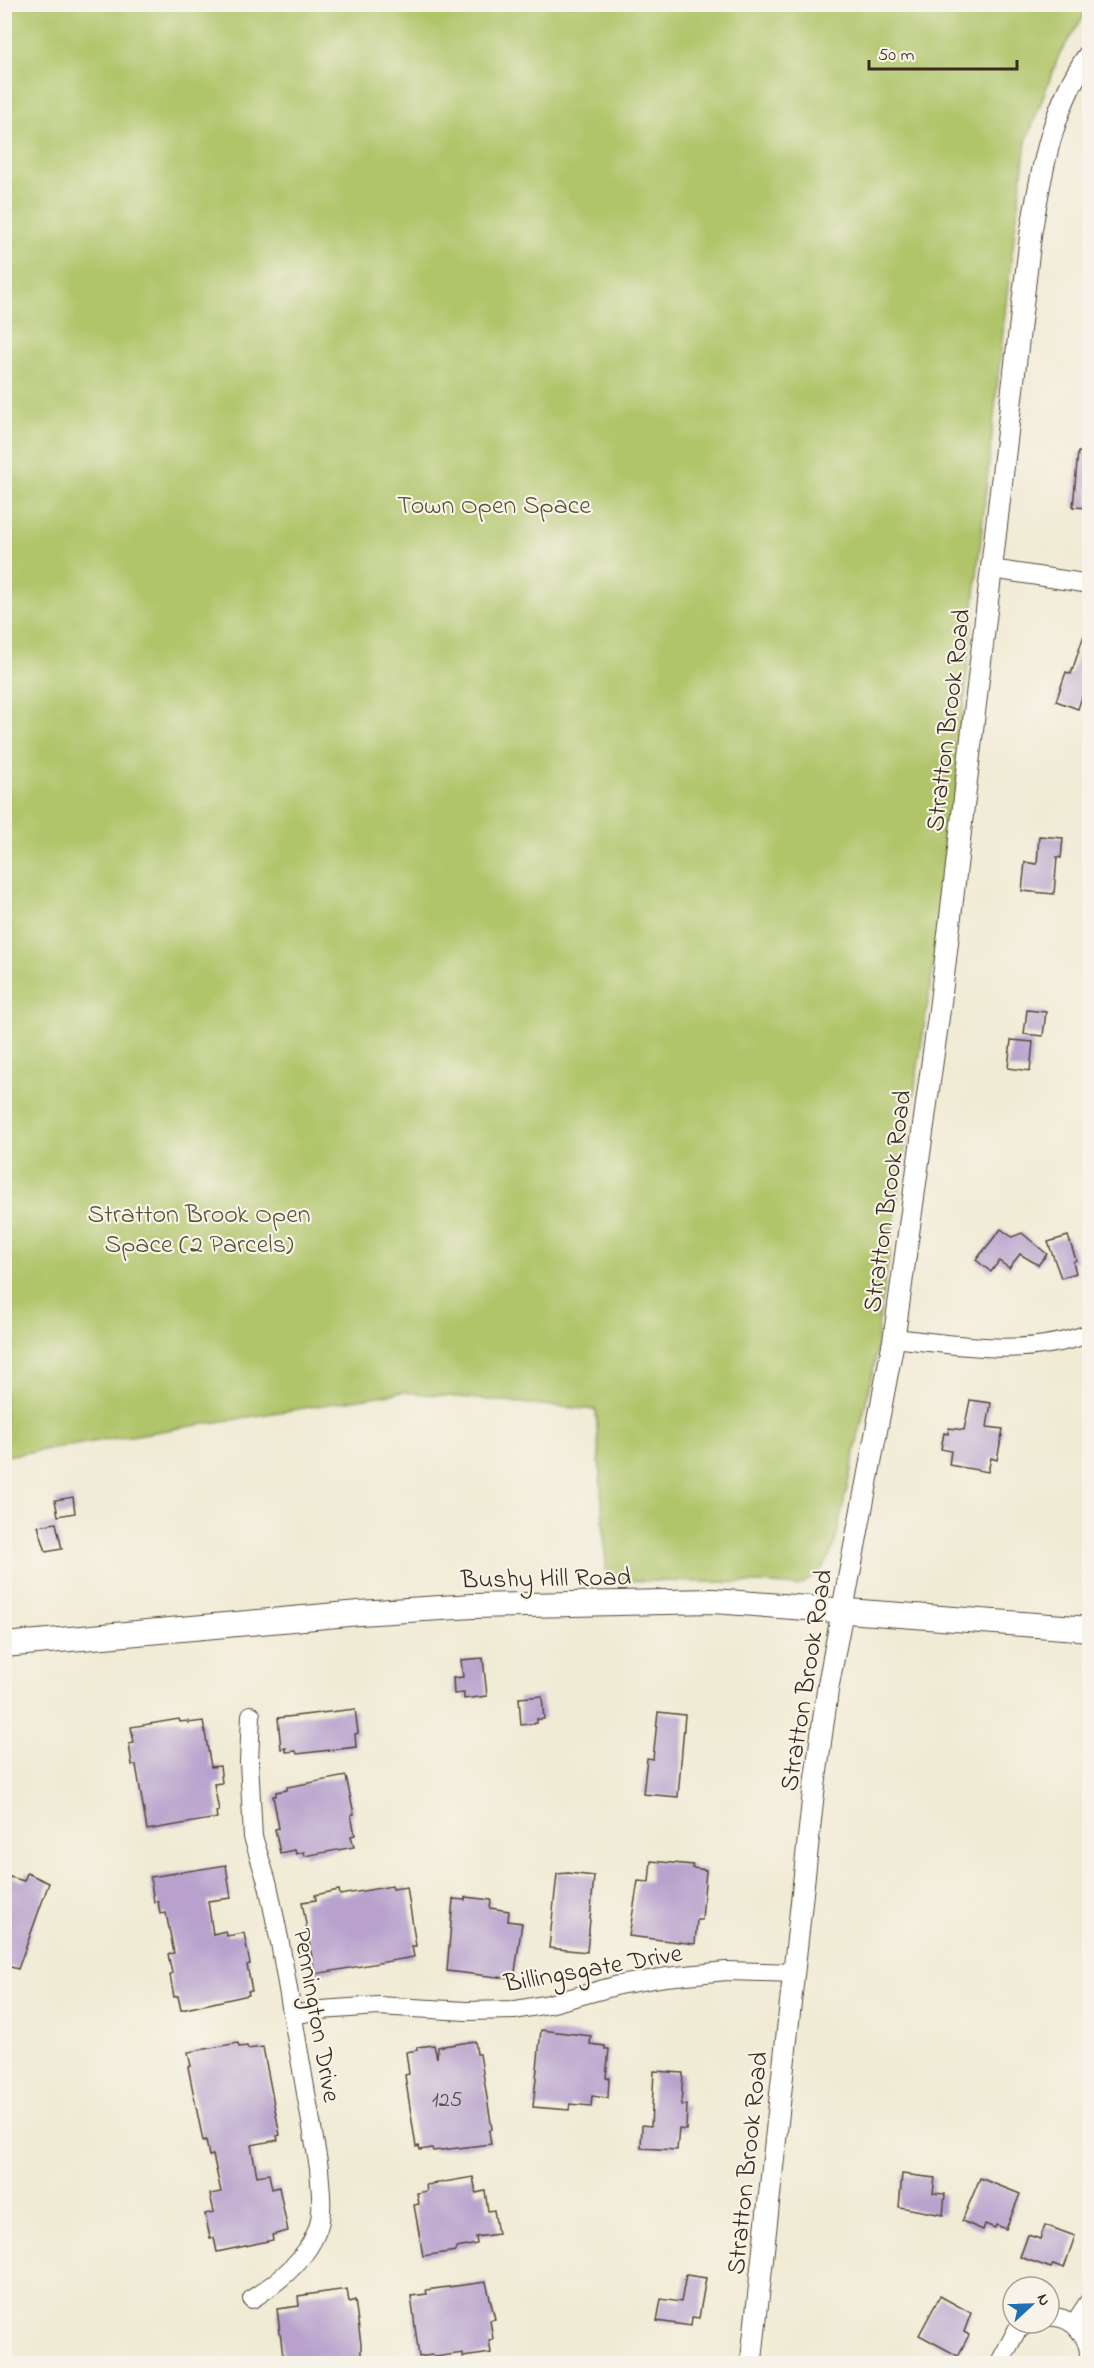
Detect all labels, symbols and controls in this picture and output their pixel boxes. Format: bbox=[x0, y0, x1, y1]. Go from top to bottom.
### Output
scale bar bbox=[869, 33, 1018, 71]
text: 50 m bbox=[878, 43, 915, 69]
park label: Town Open Space bbox=[397, 488, 591, 526]
street label: Stratton Brook Road bbox=[917, 606, 983, 834]
street label: Stratton Brook Road bbox=[855, 1087, 923, 1315]
park label: Stratton Brook Open Space (2 Parcels) bbox=[87, 1197, 311, 1265]
street label: Bushy Hill Road bbox=[460, 1560, 632, 1601]
street label: Stratton Brook Road bbox=[772, 1566, 844, 1794]
street label: Pennington Drive bbox=[281, 1926, 349, 2106]
street label: Billingsgate Drive bbox=[500, 1936, 686, 2004]
street label: Stratton Brook Road bbox=[718, 2050, 780, 2277]
house number: 125 bbox=[432, 2085, 462, 2117]
north arrow bbox=[1001, 2275, 1061, 2335]
text: N bbox=[1030, 2291, 1056, 2310]

